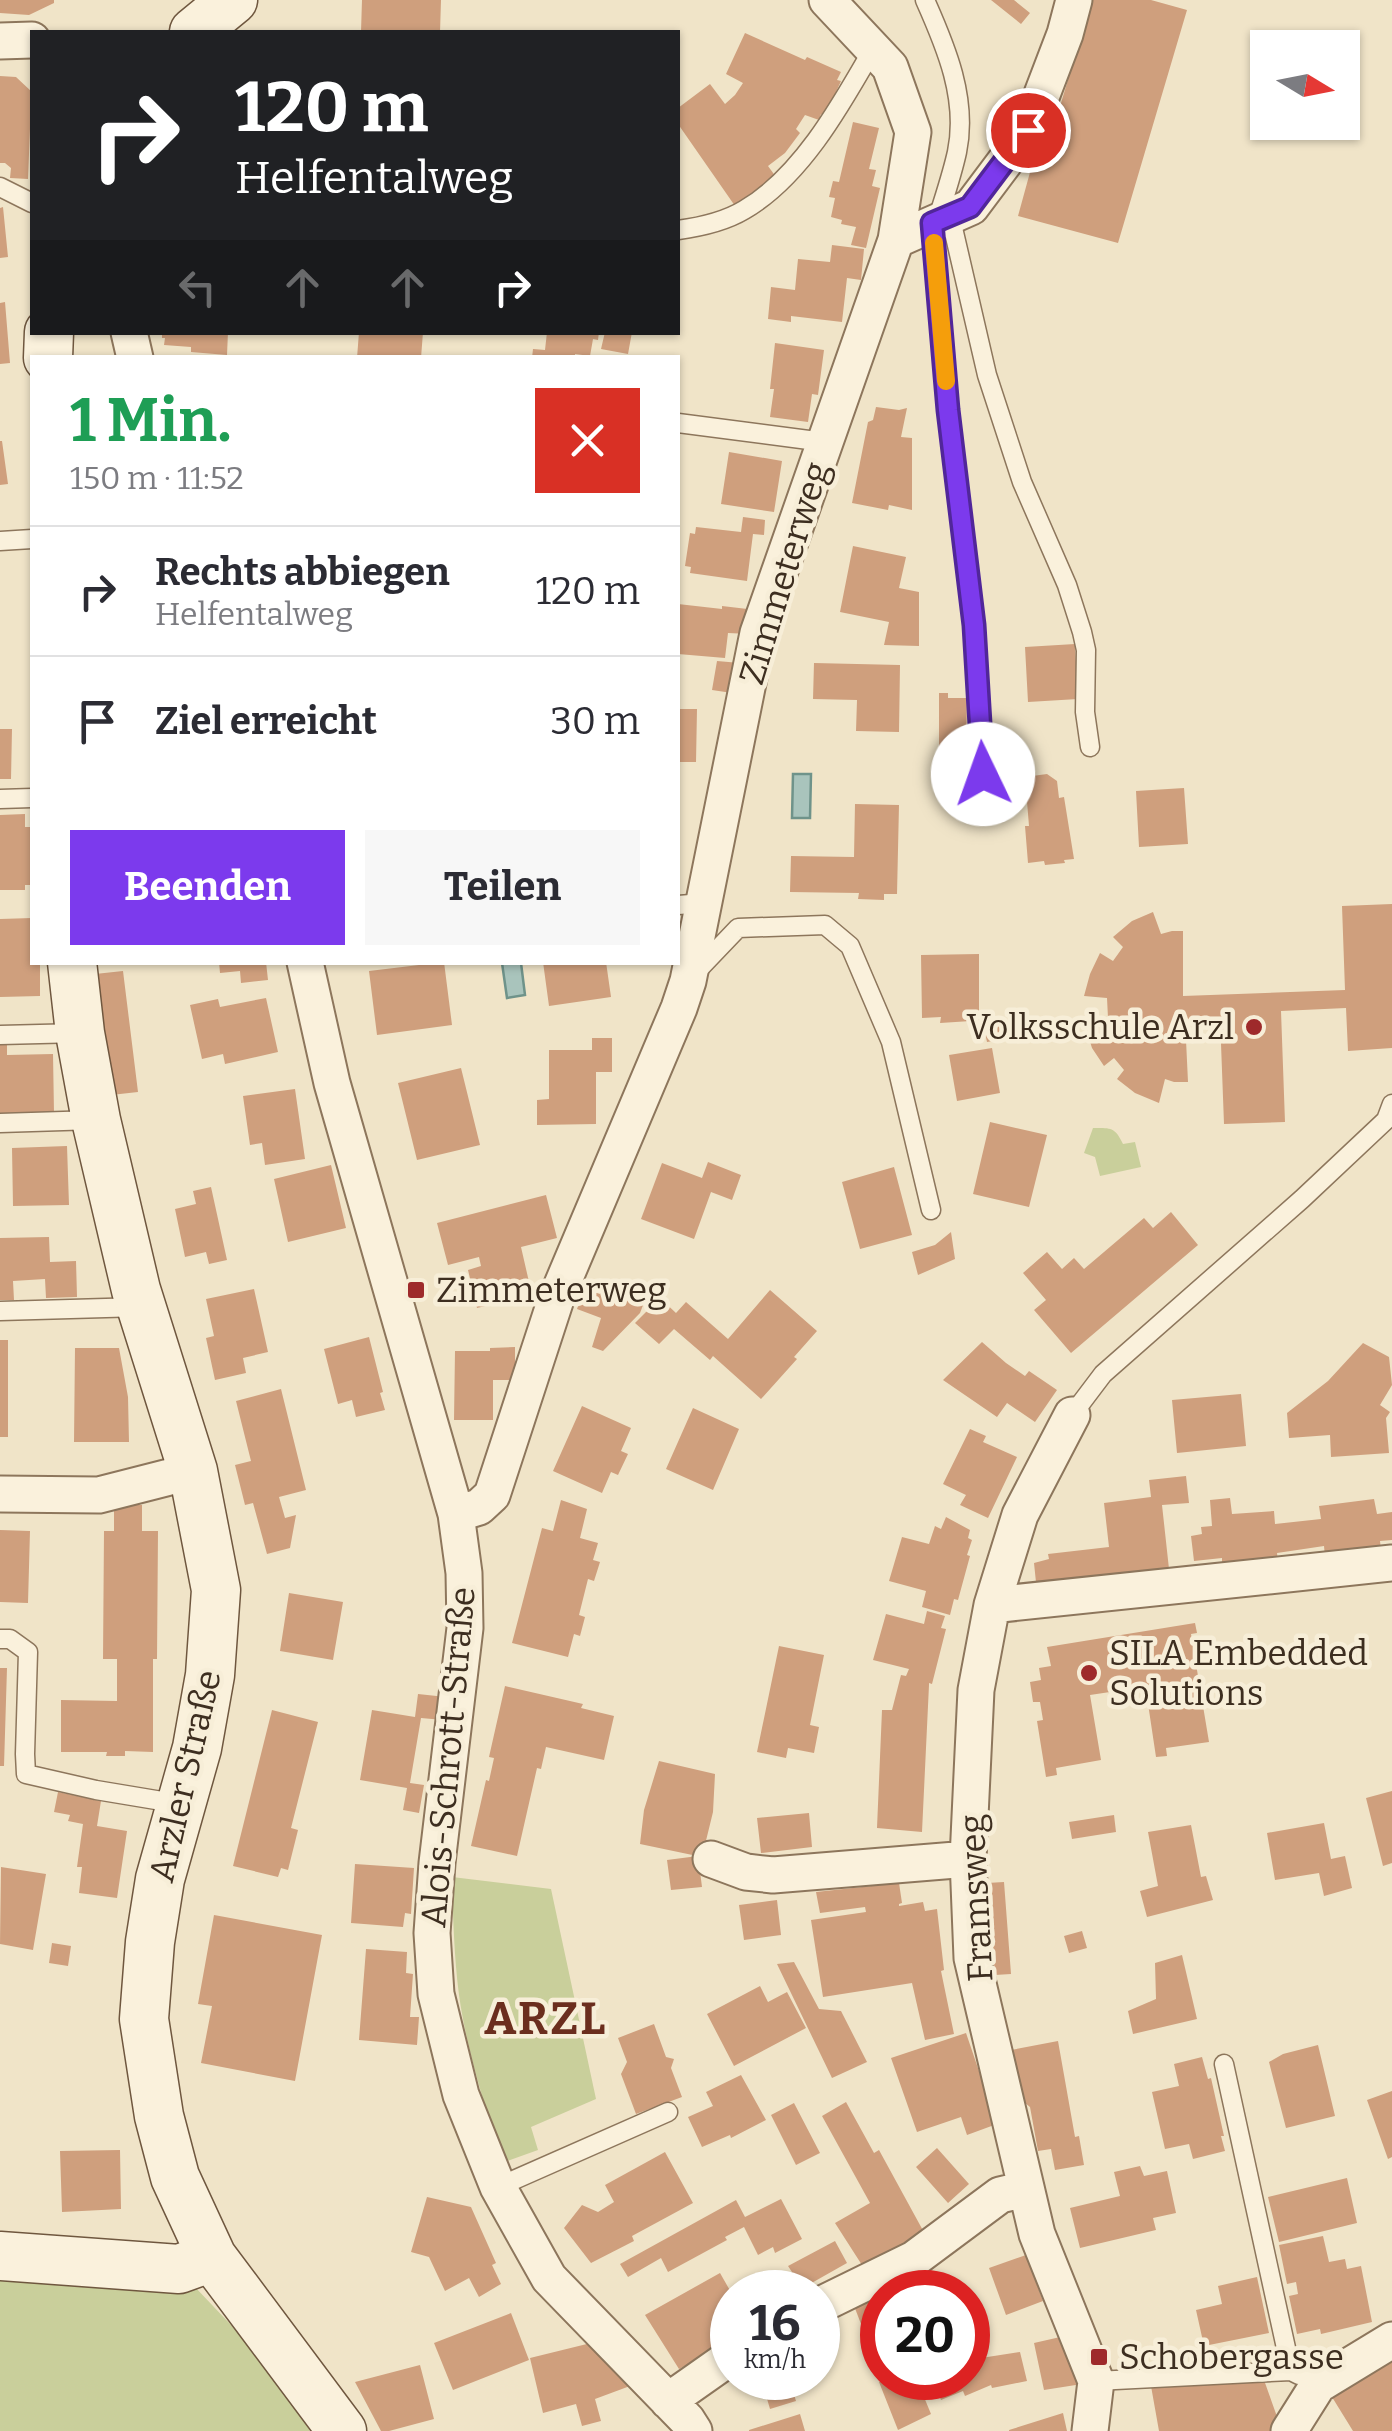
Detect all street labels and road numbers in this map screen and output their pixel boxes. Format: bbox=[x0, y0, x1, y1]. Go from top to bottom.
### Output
street label: Zimmeterweg bbox=[730, 457, 838, 689]
street label: Alois-Schrott-Straße bbox=[412, 1585, 484, 1929]
street label: Arzler Straße bbox=[140, 1666, 230, 1886]
street label: Framsweg bbox=[951, 1813, 1001, 1983]

